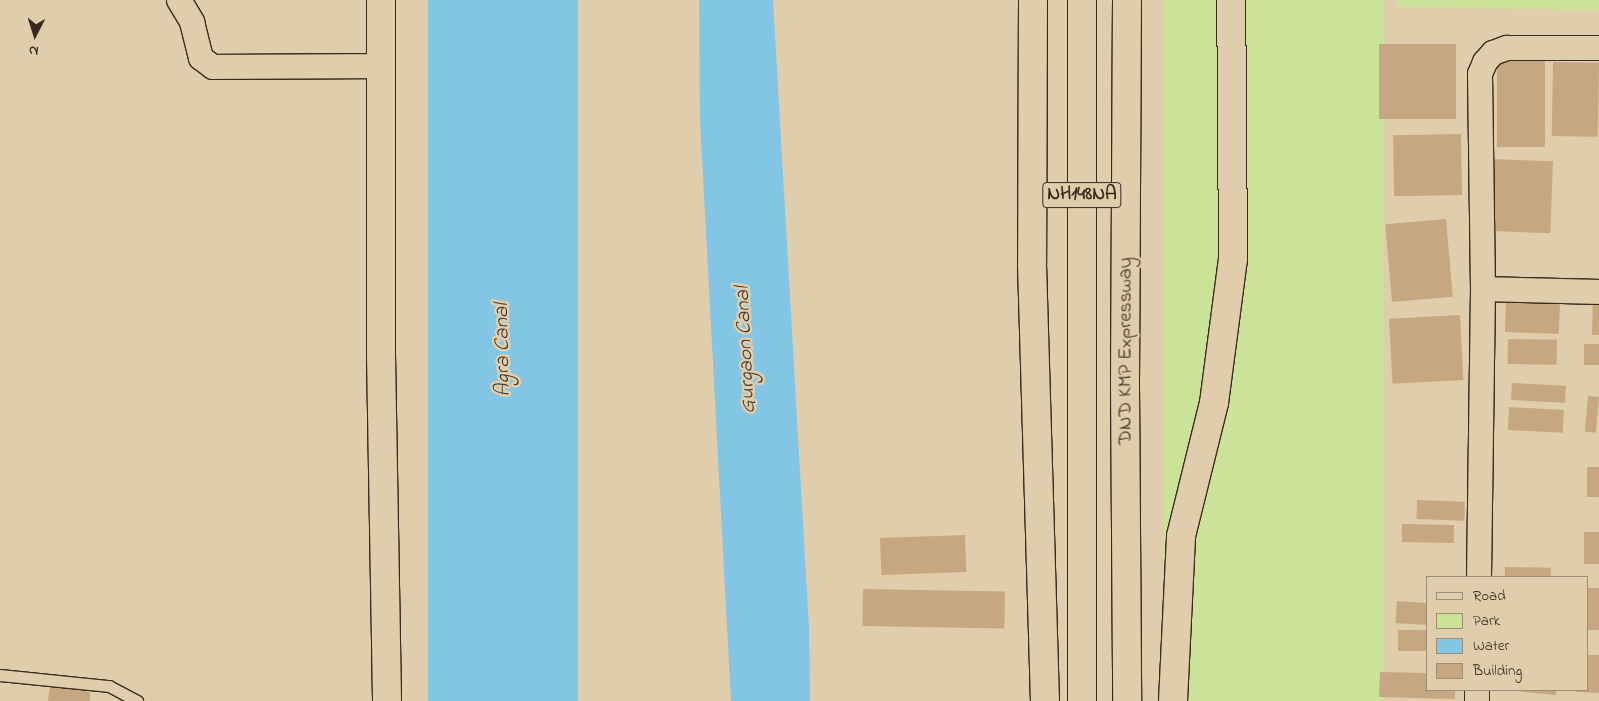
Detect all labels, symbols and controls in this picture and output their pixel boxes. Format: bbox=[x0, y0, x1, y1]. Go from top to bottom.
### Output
north arrow bbox=[10, 10, 60, 60]
text: N bbox=[28, 40, 39, 61]
road number: NH148NA bbox=[1042, 178, 1122, 212]
street label: DND KMP Expressway bbox=[1114, 257, 1138, 445]
water label: Gurgaon Canal bbox=[730, 286, 762, 414]
water label: Agra Canal bbox=[490, 303, 516, 397]
legend bbox=[1426, 576, 1589, 691]
text: Road bbox=[1473, 585, 1506, 607]
text: Park bbox=[1473, 610, 1500, 632]
text: Water bbox=[1473, 635, 1509, 657]
text: Building bbox=[1473, 660, 1522, 682]

